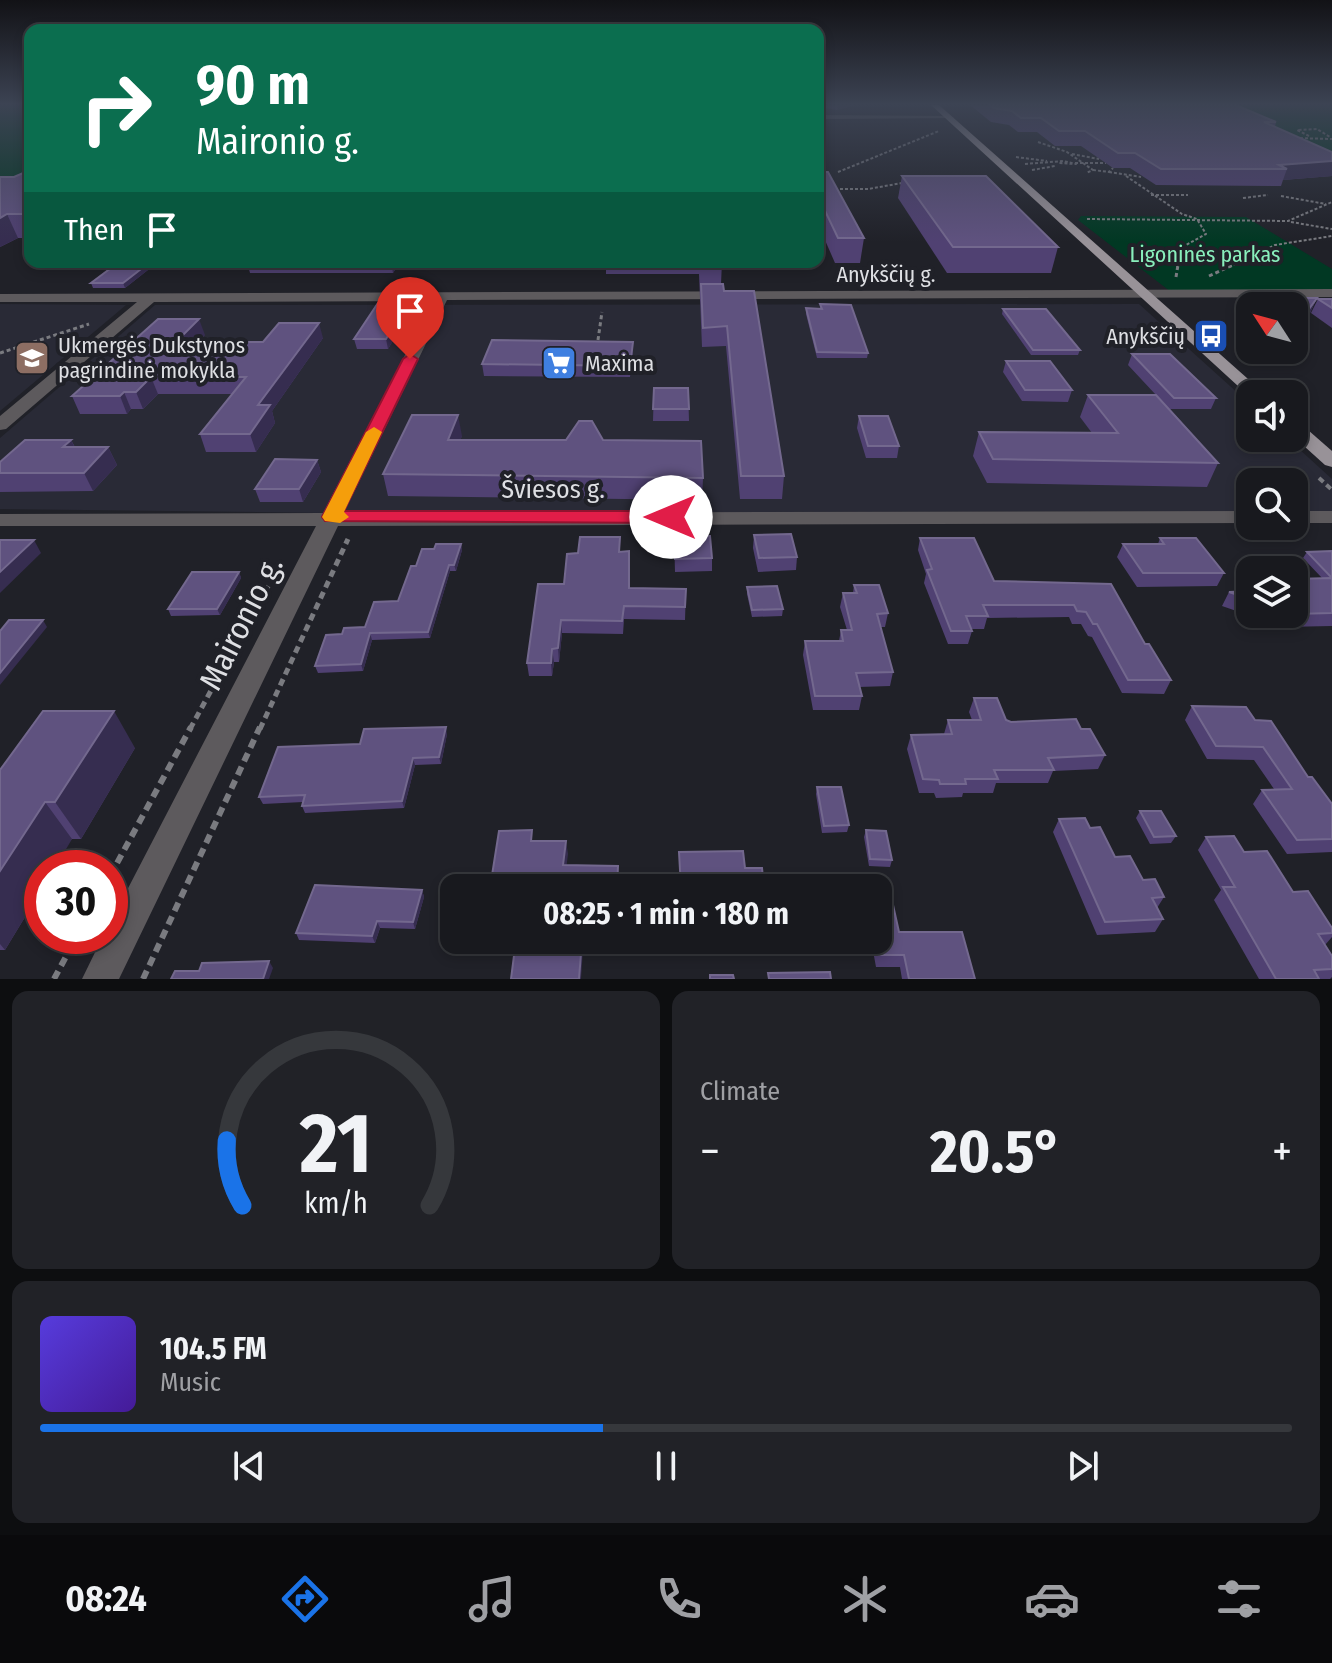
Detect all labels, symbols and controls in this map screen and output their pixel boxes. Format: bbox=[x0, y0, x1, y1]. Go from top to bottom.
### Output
text: 90 m bbox=[196, 52, 310, 119]
icon: right bbox=[64, 56, 168, 160]
text: Maironio g. bbox=[196, 120, 359, 164]
icon: arrive bbox=[140, 208, 184, 252]
text: Then bbox=[64, 212, 124, 248]
park label: Ligoninės parkas bbox=[1130, 241, 1280, 268]
street label: Anykščių g. bbox=[836, 261, 936, 288]
pin bbox=[376, 277, 444, 359]
icon: arrive bbox=[388, 289, 432, 333]
north arrow bbox=[1236, 292, 1308, 364]
map controls bbox=[1236, 292, 1308, 628]
bus stop icon: Anykščių bbox=[1192, 317, 1230, 355]
place label: Anykščių bbox=[1106, 323, 1185, 350]
place label: Ukmergės Dukstynos pagrindinė mokykla bbox=[58, 332, 245, 384]
school or university icon: Ukmergės Dukstynos pagrindinė mokykla bbox=[13, 339, 51, 377]
supermarket icon: Maxima bbox=[540, 344, 578, 382]
place label: Maxima bbox=[585, 350, 654, 377]
button: sound bbox=[1236, 380, 1308, 452]
button: search bbox=[1236, 468, 1308, 540]
street label: Šviesos g. bbox=[501, 474, 605, 505]
position arrow bbox=[629, 475, 713, 559]
street label: Maironio g. bbox=[191, 550, 291, 696]
button: layers bbox=[1236, 556, 1308, 628]
speed limit sign: 30 bbox=[24, 850, 128, 954]
text: 08:25 · 1 min · 180 m bbox=[543, 896, 789, 932]
text: Climate bbox=[700, 1076, 780, 1107]
text: 21 bbox=[299, 1094, 372, 1194]
text: 20.5° bbox=[930, 1116, 1062, 1188]
text: − bbox=[700, 1125, 720, 1178]
text: + bbox=[1272, 1125, 1292, 1178]
text: km/h bbox=[304, 1186, 368, 1221]
text: 104.5 FM bbox=[160, 1331, 267, 1367]
text: Music bbox=[160, 1367, 221, 1398]
icon: previous bbox=[227, 1444, 271, 1488]
icon: pause bbox=[644, 1444, 688, 1488]
icon: next bbox=[1061, 1444, 1105, 1488]
icon: directions bbox=[277, 1571, 333, 1627]
icon: music bbox=[464, 1571, 520, 1627]
icon: phone bbox=[651, 1571, 707, 1627]
icon: climate bbox=[837, 1571, 893, 1627]
icon: car bbox=[1024, 1571, 1080, 1627]
icon: filters bbox=[1211, 1571, 1267, 1627]
text: 08:24 bbox=[65, 1577, 147, 1621]

